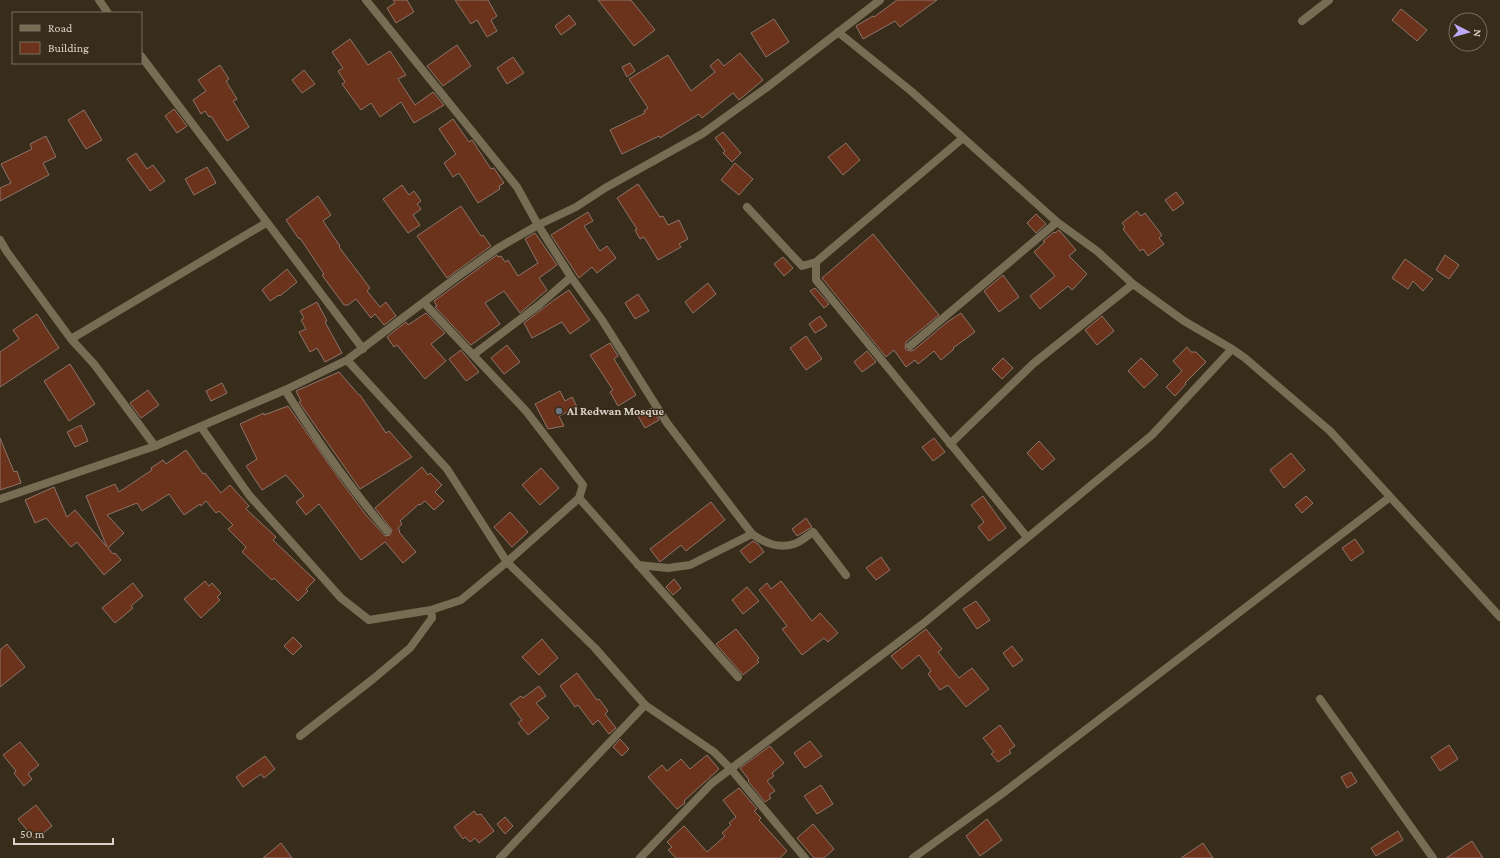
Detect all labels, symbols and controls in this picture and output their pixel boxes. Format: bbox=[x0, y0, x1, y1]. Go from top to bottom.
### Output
legend bbox=[12, 12, 142, 64]
north arrow bbox=[1448, 12, 1488, 52]
text: Road bbox=[48, 21, 73, 35]
text: N bbox=[1472, 29, 1484, 38]
text: Building bbox=[48, 41, 89, 55]
place label: Al Redwan Mosque bbox=[566, 404, 664, 418]
marker: Al Redwan Mosque bbox=[554, 406, 564, 416]
scale bar bbox=[14, 820, 113, 846]
text: 50 m bbox=[20, 827, 45, 841]

